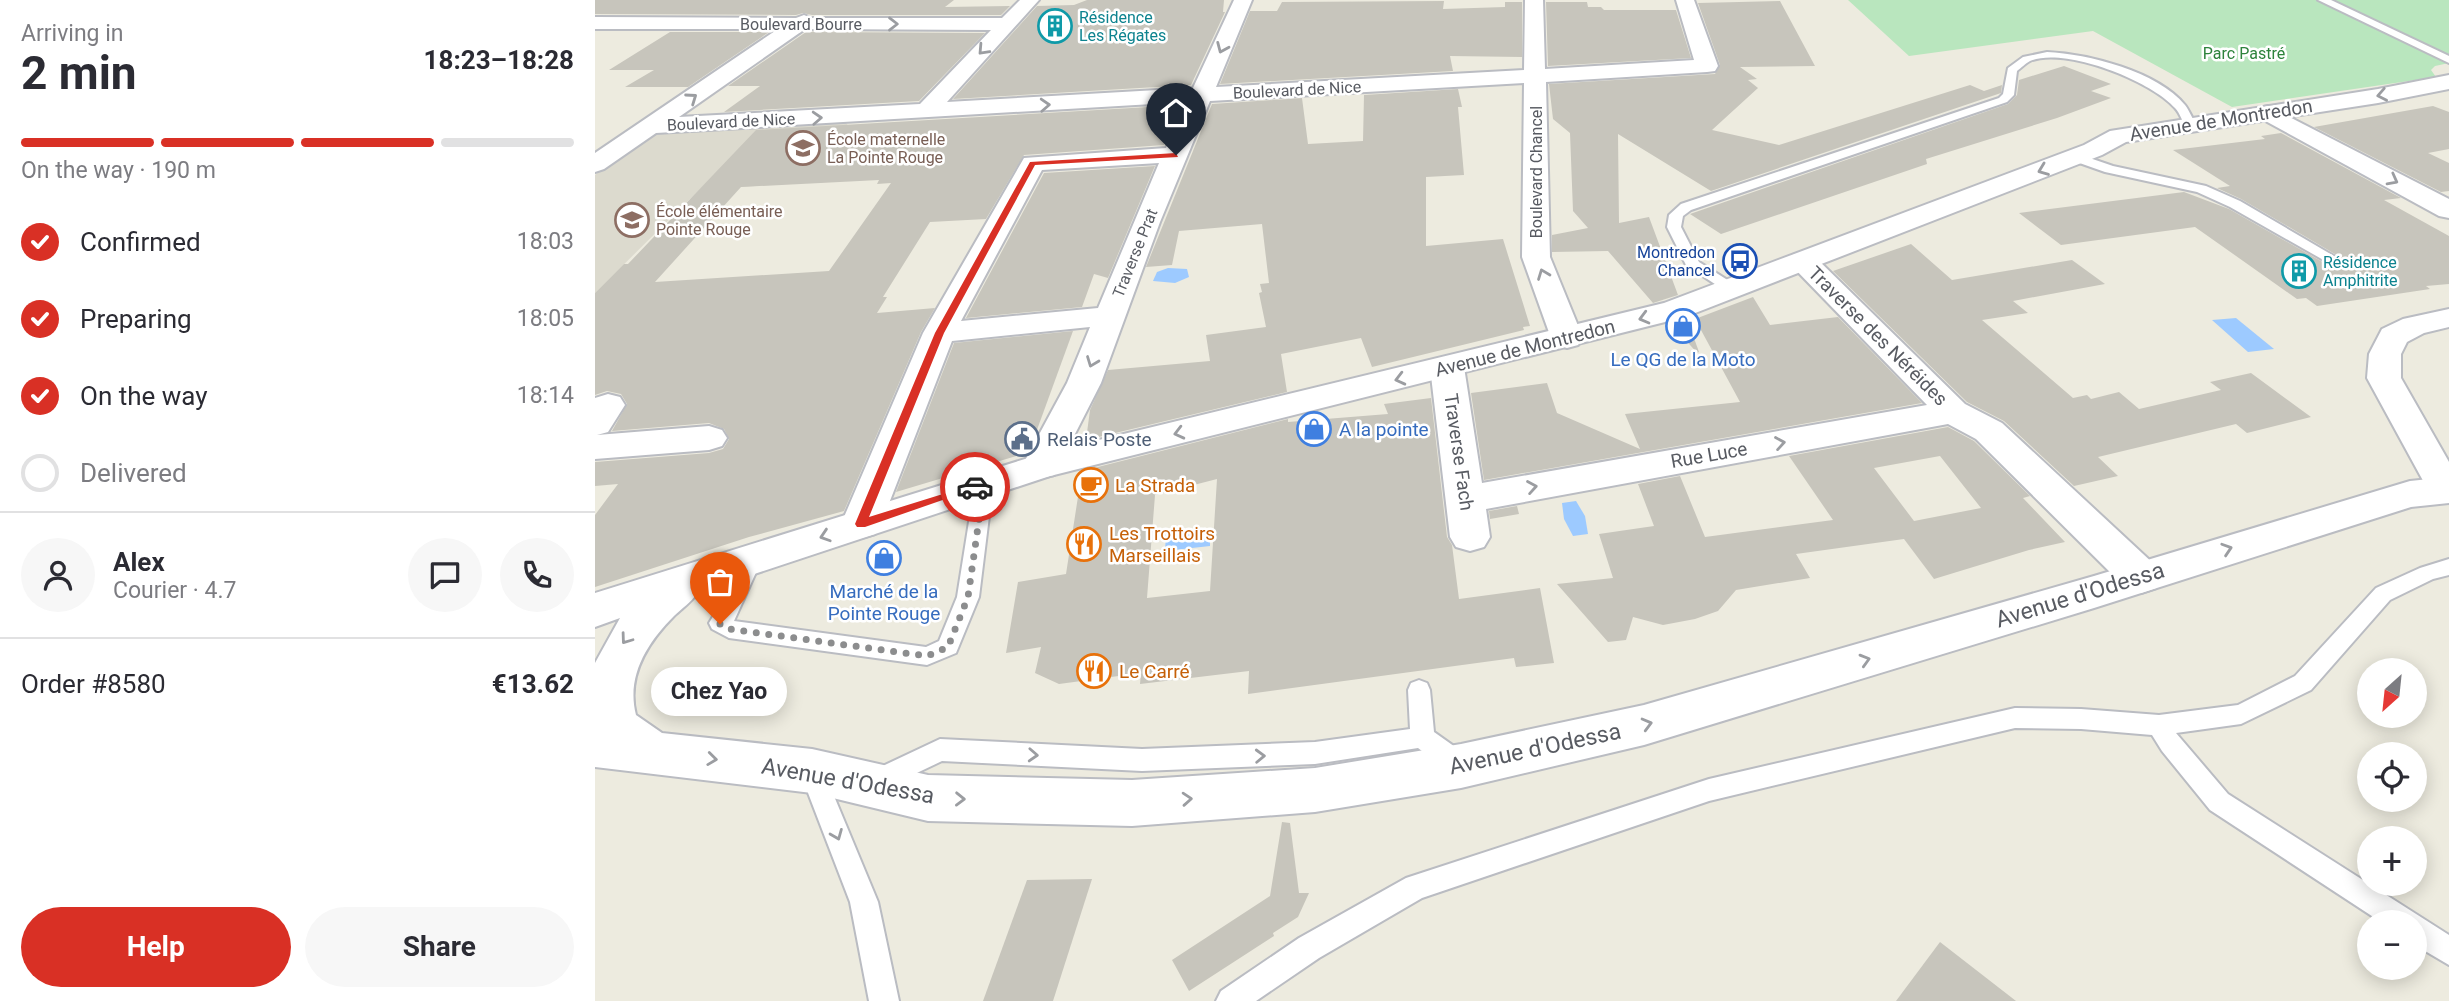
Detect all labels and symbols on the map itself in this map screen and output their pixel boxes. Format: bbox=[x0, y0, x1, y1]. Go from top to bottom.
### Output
building icon: Résidence Les Régates bbox=[1036, 7, 1074, 45]
place label: Résidence Les Régates bbox=[1079, 8, 1166, 45]
street label: Boulevard Bourre bbox=[740, 15, 862, 34]
one-way arrow bbox=[888, 16, 899, 32]
one-way arrow bbox=[1217, 41, 1231, 53]
one-way arrow bbox=[979, 42, 992, 55]
park label: Parc Pastré bbox=[2203, 44, 2285, 63]
street label: Boulevard de Nice bbox=[1232, 77, 1362, 103]
pin bbox=[1146, 83, 1206, 155]
one-way arrow bbox=[2376, 87, 2388, 102]
one-way arrow bbox=[684, 94, 697, 106]
street label: Avenue de Montredon bbox=[2128, 94, 2314, 146]
one-way arrow bbox=[1039, 98, 1050, 113]
street label: Boulevard Chancel bbox=[1527, 106, 1546, 238]
street label: Boulevard de Nice bbox=[666, 109, 796, 135]
one-way arrow bbox=[812, 110, 823, 125]
school or university icon: École maternelle La Pointe Rouge bbox=[784, 129, 822, 167]
place label: École maternelle La Pointe Rouge bbox=[827, 130, 945, 167]
one-way arrow bbox=[2037, 161, 2049, 175]
one-way arrow bbox=[2386, 172, 2398, 185]
school or university icon: École élémentaire Pointe Rouge bbox=[613, 201, 651, 239]
place label: École élémentaire Pointe Rouge bbox=[656, 202, 783, 239]
street label: Traverse Prat bbox=[1109, 206, 1161, 300]
bus stop icon: Montredon Chancel bbox=[1721, 242, 1759, 280]
place label: Montredon Chancel bbox=[1637, 243, 1715, 280]
building icon: Résidence Amphitrite bbox=[2280, 252, 2318, 290]
place label: Résidence Amphitrite bbox=[2323, 253, 2397, 290]
street label: Traverse des Néréides bbox=[1804, 262, 1952, 410]
one-way arrow bbox=[1537, 268, 1551, 280]
shop icon: Le QG de la Moto bbox=[1664, 307, 1702, 345]
one-way arrow bbox=[1638, 309, 1650, 324]
street label: Avenue de Montredon bbox=[1433, 314, 1617, 382]
place label: Le QG de la Moto bbox=[1610, 348, 1756, 371]
one-way arrow bbox=[1086, 356, 1100, 368]
one-way arrow bbox=[1394, 371, 1406, 385]
street label: Traverse Fach bbox=[1439, 392, 1479, 512]
shop icon: A la pointe bbox=[1295, 410, 1333, 448]
place label: A la pointe bbox=[1339, 418, 1429, 441]
public building icon: Relais Poste bbox=[1003, 420, 1041, 458]
one-way arrow bbox=[1173, 425, 1185, 439]
place label: Relais Poste bbox=[1047, 428, 1152, 451]
one-way arrow bbox=[1774, 436, 1786, 451]
street label: Rue Luce bbox=[1669, 437, 1749, 473]
courier bbox=[940, 452, 1010, 522]
cafe icon: La Strada bbox=[1072, 466, 1110, 504]
place label: La Strada bbox=[1115, 474, 1195, 497]
one-way arrow bbox=[1526, 480, 1538, 495]
place label: Les Trottoirs Marseillais bbox=[1109, 522, 1215, 567]
restaurant icon: Les Trottoirs Marseillais bbox=[1065, 525, 1103, 563]
one-way arrow bbox=[819, 527, 831, 542]
shop icon: Marché de la Pointe Rouge bbox=[865, 539, 903, 577]
one-way arrow bbox=[2221, 542, 2233, 557]
pin bbox=[690, 552, 750, 624]
street label: Avenue d'Odessa bbox=[1992, 556, 2168, 634]
place label: Marché de la Pointe Rouge bbox=[828, 580, 940, 625]
one-way arrow bbox=[621, 632, 634, 644]
restaurant icon: Le Carré bbox=[1075, 652, 1113, 690]
one-way arrow bbox=[1859, 653, 1871, 668]
north arrow bbox=[2357, 658, 2427, 728]
place label: Le Carré bbox=[1119, 660, 1190, 683]
callout: Chez Yao bbox=[652, 666, 788, 715]
street label: Avenue d'Odessa bbox=[1447, 718, 1623, 780]
one-way arrow bbox=[1641, 718, 1653, 732]
one-way arrow bbox=[1028, 747, 1039, 762]
one-way arrow bbox=[1255, 748, 1266, 763]
one-way arrow bbox=[706, 751, 717, 766]
street label: Avenue d'Odessa bbox=[759, 752, 937, 810]
one-way arrow bbox=[955, 791, 966, 806]
one-way arrow bbox=[1182, 792, 1193, 807]
one-way arrow bbox=[829, 828, 843, 840]

